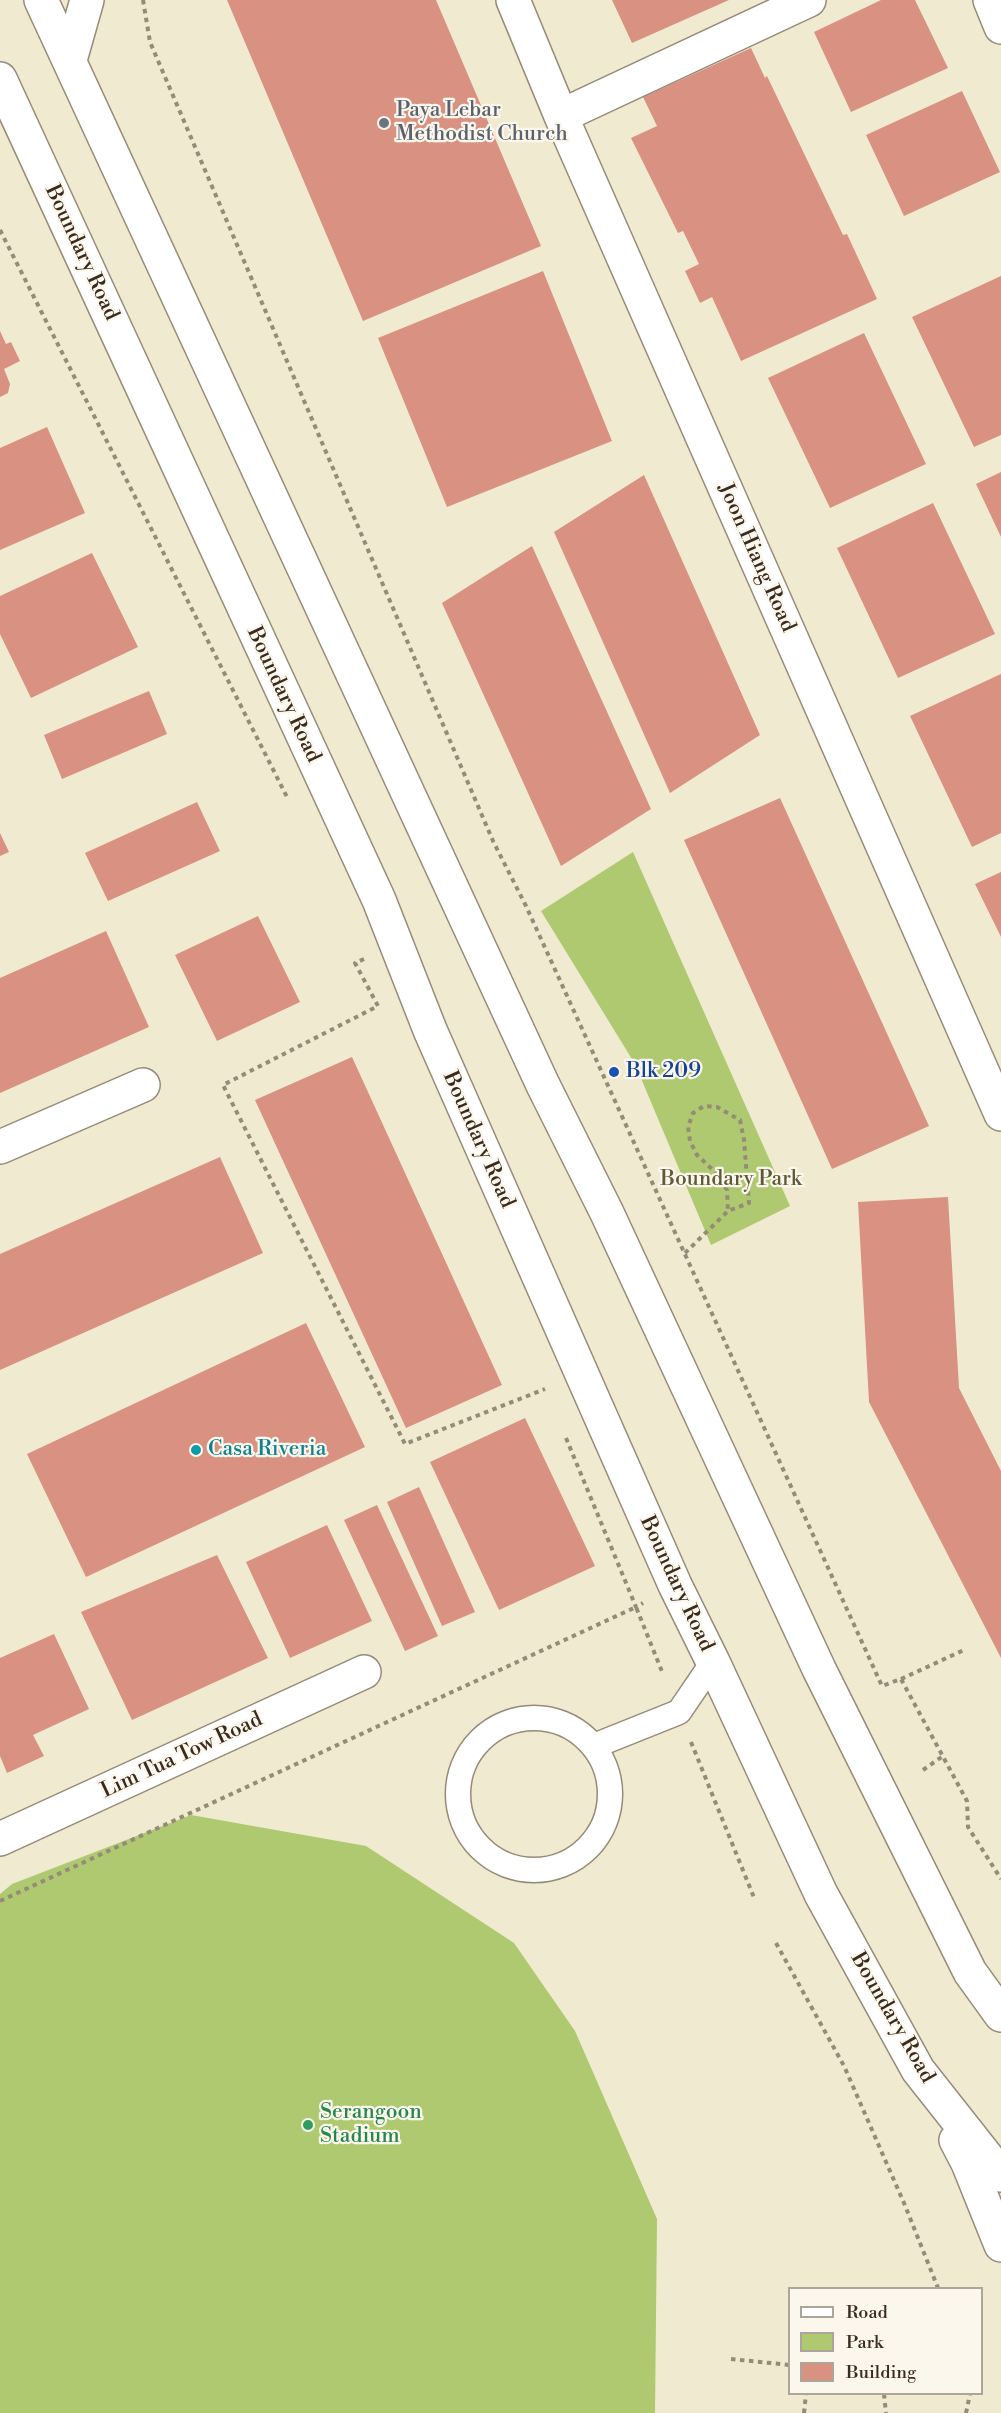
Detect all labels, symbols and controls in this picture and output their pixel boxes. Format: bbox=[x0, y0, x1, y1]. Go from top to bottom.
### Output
place label: Paya Lebar Methodist Church bbox=[396, 98, 568, 148]
marker: Paya Lebar Methodist Church bbox=[377, 116, 391, 130]
street label: Boundary Road bbox=[39, 181, 123, 325]
street label: Joon Hiang Road bbox=[712, 480, 800, 636]
street label: Boundary Road bbox=[241, 623, 325, 767]
place label: Blk 209 bbox=[626, 1059, 701, 1085]
marker: Blk 209 bbox=[607, 1065, 621, 1079]
street label: Boundary Road bbox=[437, 1068, 519, 1212]
park label: Boundary Park bbox=[660, 1167, 802, 1193]
place label: Casa Riveria bbox=[208, 1437, 326, 1463]
marker: Casa Riveria bbox=[189, 1443, 203, 1457]
street label: Boundary Road bbox=[634, 1512, 718, 1656]
street label: Lim Tua Tow Road bbox=[97, 1708, 267, 1804]
street label: Boundary Road bbox=[844, 1948, 940, 2088]
place label: Serangoon Stadium bbox=[320, 2100, 422, 2150]
marker: Serangoon Stadium bbox=[301, 2118, 315, 2132]
legend bbox=[788, 2287, 983, 2395]
text: Road bbox=[846, 2301, 888, 2324]
text: Park bbox=[846, 2331, 883, 2354]
text: Building bbox=[846, 2361, 916, 2384]

